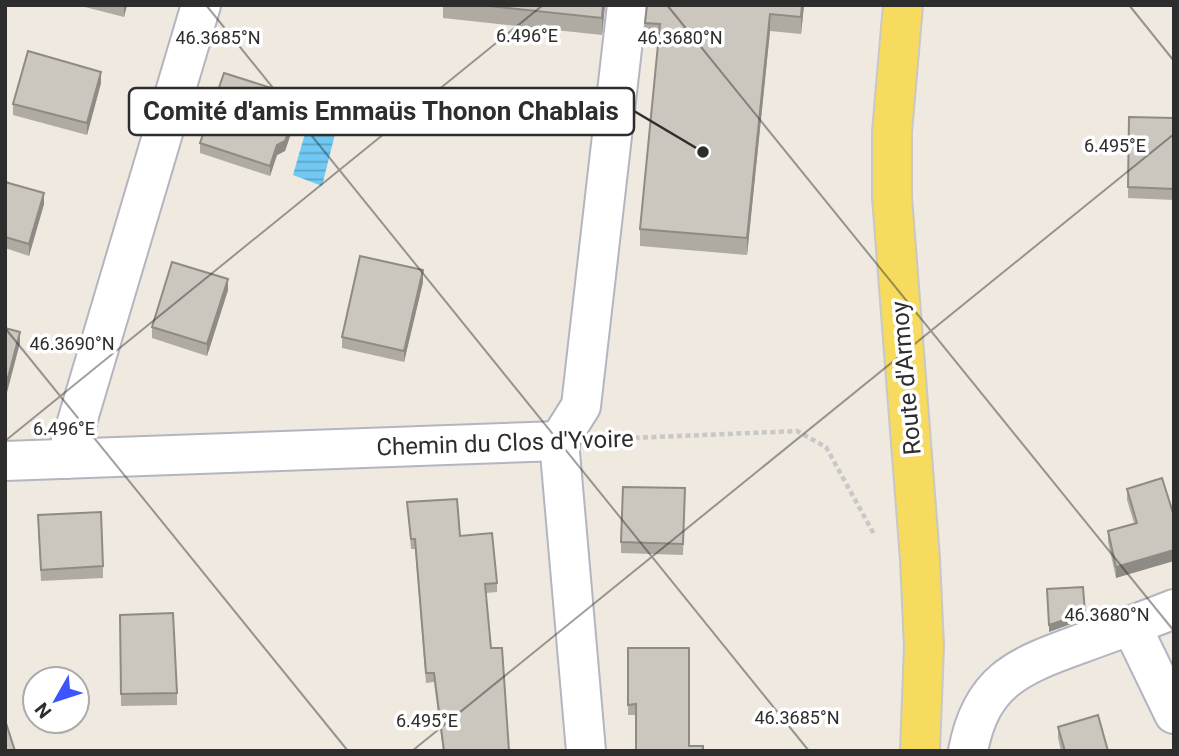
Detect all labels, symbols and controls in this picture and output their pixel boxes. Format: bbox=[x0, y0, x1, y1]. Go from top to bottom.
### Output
text: 6.496°E bbox=[496, 25, 558, 46]
text: 46.3685°N bbox=[175, 27, 261, 48]
text: 46.3680°N bbox=[637, 27, 723, 48]
callout: Comité d'amis Emmaüs Thonon Chablais bbox=[129, 88, 634, 135]
text: Comité d'amis Emmaüs Thonon Chablais bbox=[143, 96, 619, 126]
text: 6.495°E bbox=[1084, 135, 1146, 156]
street label: Route d'Armoy bbox=[885, 299, 927, 456]
text: 46.3690°N bbox=[29, 333, 115, 354]
text: 6.496°E bbox=[33, 418, 95, 439]
street label: Chemin du Clos d'Yvoire bbox=[376, 425, 634, 461]
text: 46.3680°N bbox=[1064, 604, 1150, 625]
north arrow bbox=[21, 665, 91, 735]
text: N bbox=[30, 698, 56, 723]
text: 46.3685°N bbox=[754, 707, 840, 728]
text: 6.495°E bbox=[396, 710, 458, 731]

